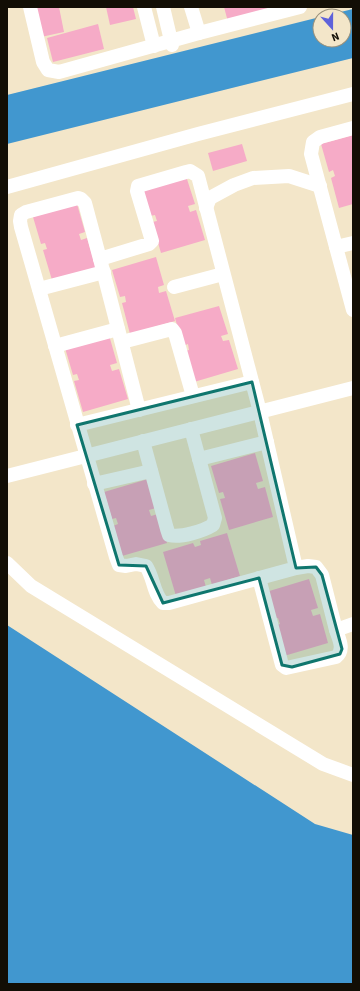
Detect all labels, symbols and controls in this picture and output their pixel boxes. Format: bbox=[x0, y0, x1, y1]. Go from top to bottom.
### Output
north arrow bbox=[312, 8, 352, 48]
text: N bbox=[329, 29, 342, 45]

